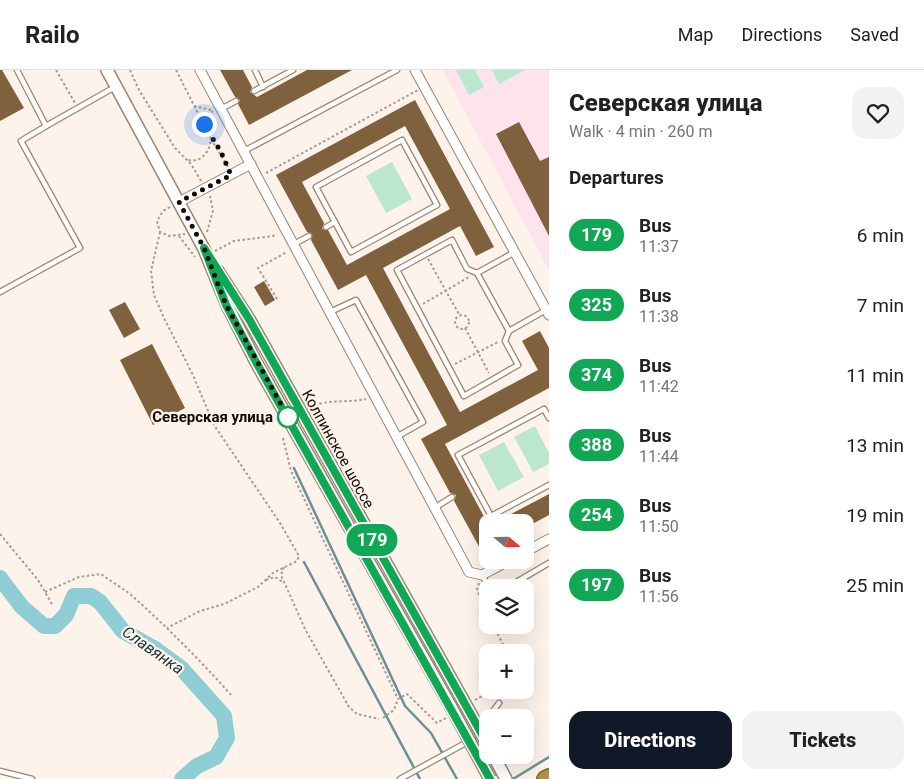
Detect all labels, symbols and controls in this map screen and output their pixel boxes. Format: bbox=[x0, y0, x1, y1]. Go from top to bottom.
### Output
text: Railo bbox=[25, 21, 79, 49]
text: Map bbox=[678, 24, 713, 45]
text: Directions bbox=[741, 24, 822, 45]
text: Saved bbox=[850, 24, 899, 45]
button: heart bbox=[852, 87, 904, 139]
text: Северская улица bbox=[569, 89, 763, 117]
your location bbox=[192, 112, 217, 137]
text: Walk · 4 min · 260 m bbox=[569, 122, 713, 141]
text: Departures bbox=[569, 166, 664, 189]
text: Bus bbox=[639, 214, 672, 237]
text: 179 bbox=[581, 224, 612, 245]
text: 6 min bbox=[857, 224, 904, 247]
text: 11:37 bbox=[639, 237, 679, 256]
text: Bus bbox=[639, 284, 672, 307]
text: 325 bbox=[581, 294, 612, 315]
text: 7 min bbox=[857, 294, 904, 317]
text: 11:38 bbox=[639, 307, 679, 326]
text: Bus bbox=[639, 354, 672, 377]
text: 374 bbox=[581, 364, 612, 385]
text: 11 min bbox=[846, 364, 904, 387]
text: 11:42 bbox=[639, 377, 679, 396]
street label: Колпинское шоссе bbox=[298, 387, 378, 512]
marker: Северская улица bbox=[277, 406, 299, 428]
place label: Северская улица bbox=[152, 408, 273, 426]
text: Bus bbox=[639, 424, 672, 447]
text: 388 bbox=[581, 434, 612, 455]
text: 13 min bbox=[846, 434, 904, 457]
text: 11:44 bbox=[639, 447, 679, 466]
text: Bus bbox=[639, 494, 672, 517]
text: 254 bbox=[581, 504, 612, 525]
text: 19 min bbox=[846, 504, 904, 527]
north arrow bbox=[479, 514, 534, 569]
map controls bbox=[479, 514, 534, 764]
text: 11:50 bbox=[639, 517, 679, 536]
line badge: 179 bbox=[343, 524, 401, 556]
text: 179 bbox=[357, 529, 387, 550]
text: Bus bbox=[639, 564, 672, 587]
text: 197 bbox=[581, 574, 612, 595]
text: 25 min bbox=[846, 574, 904, 597]
button: layers bbox=[479, 579, 534, 634]
text: 11:56 bbox=[639, 587, 679, 606]
water label: Славянка bbox=[119, 622, 187, 678]
button: + bbox=[479, 644, 534, 699]
button: − bbox=[479, 709, 534, 764]
button: Directions bbox=[569, 711, 732, 769]
button: Tickets bbox=[742, 711, 904, 769]

